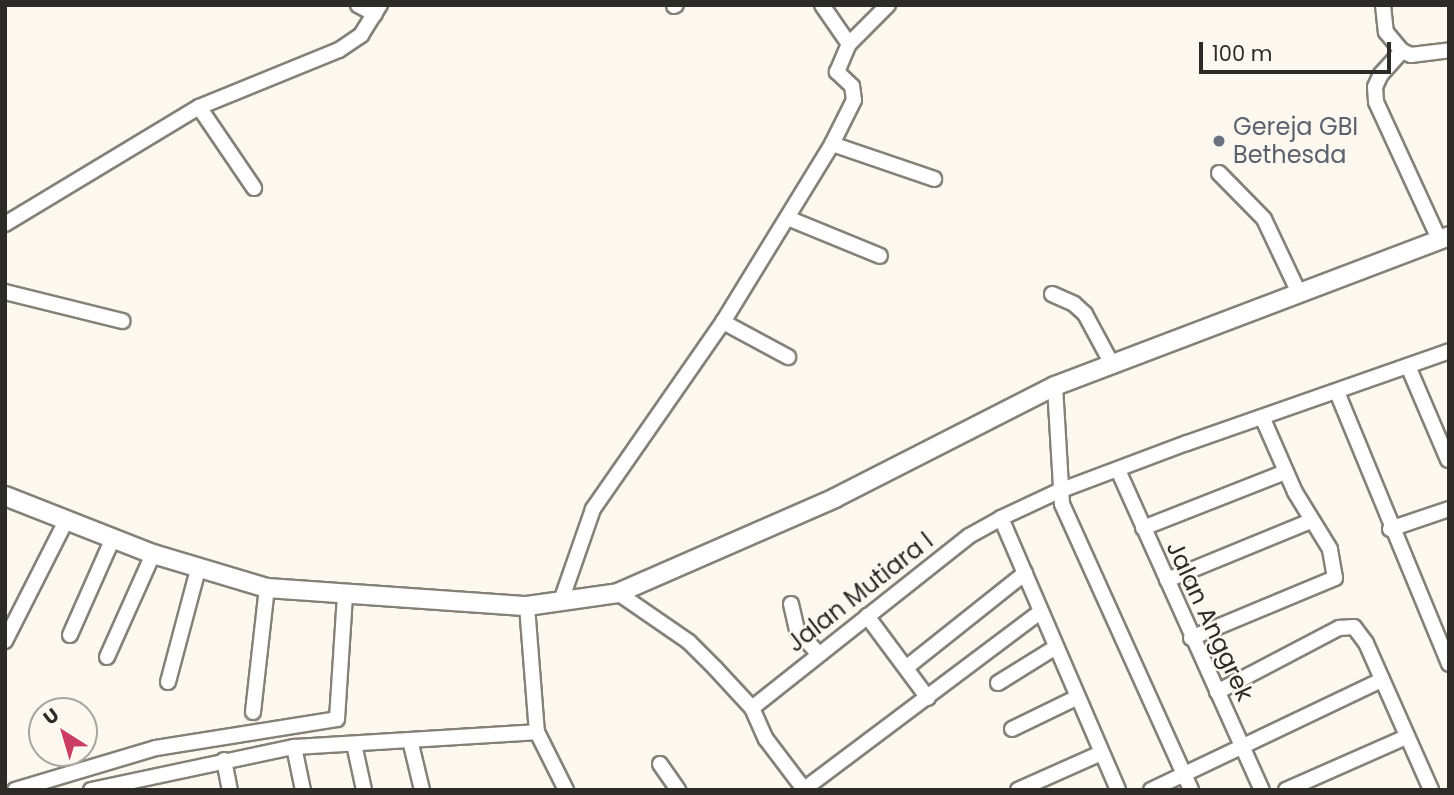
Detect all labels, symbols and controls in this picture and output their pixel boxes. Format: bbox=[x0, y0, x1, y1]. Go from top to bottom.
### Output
scale bar bbox=[1202, 28, 1394, 72]
text: 100 m bbox=[1212, 39, 1272, 68]
place label: Gereja GBI Bethesda bbox=[1233, 113, 1358, 169]
marker: Gereja GBI Bethesda bbox=[1211, 133, 1227, 149]
street label: Jalan Mutiara I bbox=[781, 526, 939, 658]
street label: Jalan Anggrek bbox=[1160, 537, 1260, 705]
north arrow bbox=[28, 697, 98, 767]
text: U bbox=[38, 702, 65, 731]

